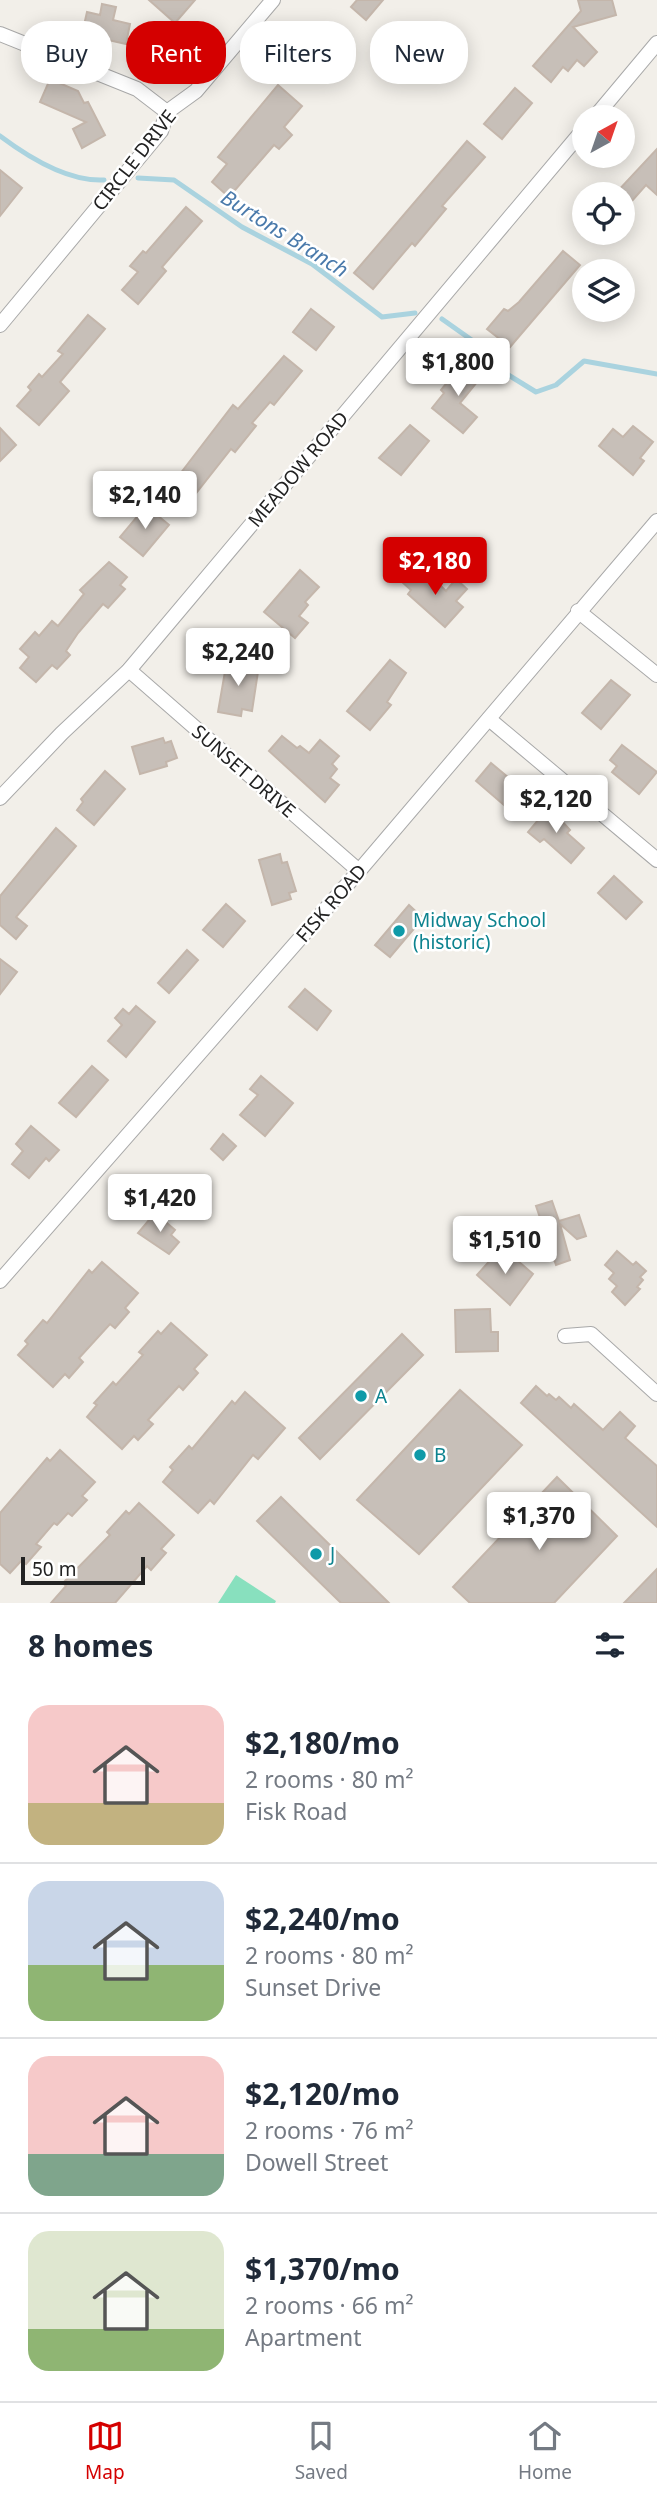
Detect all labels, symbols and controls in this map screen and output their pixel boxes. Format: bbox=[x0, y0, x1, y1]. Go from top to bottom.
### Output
chip: Buy bbox=[21, 21, 112, 84]
chip: Rent bbox=[126, 21, 226, 84]
chip: Filters bbox=[240, 21, 356, 84]
chip: New bbox=[370, 21, 468, 84]
street label: CIRCLE DRIVE bbox=[86, 104, 182, 216]
north arrow bbox=[572, 105, 635, 168]
map controls bbox=[572, 105, 635, 322]
button: locate bbox=[572, 182, 635, 245]
water label: Burtons Branch bbox=[216, 183, 354, 283]
button: layers bbox=[572, 259, 635, 322]
pin: $1,800 bbox=[401, 338, 515, 398]
text: $1,800 bbox=[422, 345, 494, 377]
street label: MEADOW ROAD bbox=[242, 406, 354, 532]
pin: $2,140 bbox=[88, 472, 202, 531]
text: $2,140 bbox=[109, 478, 181, 510]
pin: $2,180 bbox=[378, 538, 492, 597]
text: $2,180 bbox=[399, 544, 471, 576]
pin: $2,240 bbox=[181, 628, 295, 688]
text: $2,240 bbox=[202, 635, 274, 667]
street label: SUNSET DRIVE bbox=[187, 719, 301, 823]
pin: $2,120 bbox=[499, 776, 613, 835]
text: $2,120 bbox=[520, 782, 592, 814]
street label: FISK ROAD bbox=[290, 858, 372, 948]
place label: Midway School (historic) bbox=[413, 907, 546, 955]
marker: Midway School (historic) bbox=[391, 923, 407, 939]
pin: $1,420 bbox=[103, 1174, 217, 1234]
text: $1,420 bbox=[124, 1181, 196, 1213]
pin: $1,510 bbox=[448, 1216, 562, 1276]
text: $1,510 bbox=[469, 1223, 541, 1255]
place label: A bbox=[375, 1383, 388, 1409]
marker: A bbox=[353, 1388, 369, 1404]
place label: B bbox=[434, 1442, 446, 1468]
marker: B bbox=[412, 1447, 428, 1463]
pin: $1,370 bbox=[482, 1492, 596, 1552]
text: $1,370 bbox=[503, 1499, 575, 1531]
place label: J bbox=[328, 1541, 335, 1567]
marker: J bbox=[308, 1546, 324, 1562]
scale bar bbox=[21, 1554, 145, 1586]
text: 50 m bbox=[32, 1556, 76, 1582]
text: 8 homes bbox=[28, 1625, 153, 1666]
icon: filters bbox=[591, 1626, 629, 1664]
text: $2,180/mo bbox=[245, 1722, 400, 1763]
icon: home bbox=[84, 1733, 168, 1817]
text: 2 rooms · 80 m² bbox=[245, 1763, 414, 1795]
text: Fisk Road bbox=[245, 1795, 347, 1827]
text: $2,240/mo bbox=[245, 1898, 400, 1939]
icon: home bbox=[84, 1909, 168, 1993]
text: 2 rooms · 80 m² bbox=[245, 1939, 414, 1971]
text: Sunset Drive bbox=[245, 1971, 381, 2003]
text: $2,120/mo bbox=[245, 2073, 400, 2114]
icon: home bbox=[84, 2084, 168, 2168]
text: 2 rooms · 76 m² bbox=[245, 2114, 414, 2146]
text: Dowell Street bbox=[245, 2146, 388, 2178]
text: $1,370/mo bbox=[245, 2248, 400, 2289]
icon: home bbox=[84, 2259, 168, 2343]
text: 2 rooms · 66 m² bbox=[245, 2289, 414, 2321]
text: Apartment bbox=[245, 2321, 362, 2353]
tab: Map bbox=[85, 2417, 125, 2485]
tab: Saved bbox=[295, 2417, 348, 2485]
tab: Home bbox=[518, 2417, 572, 2485]

